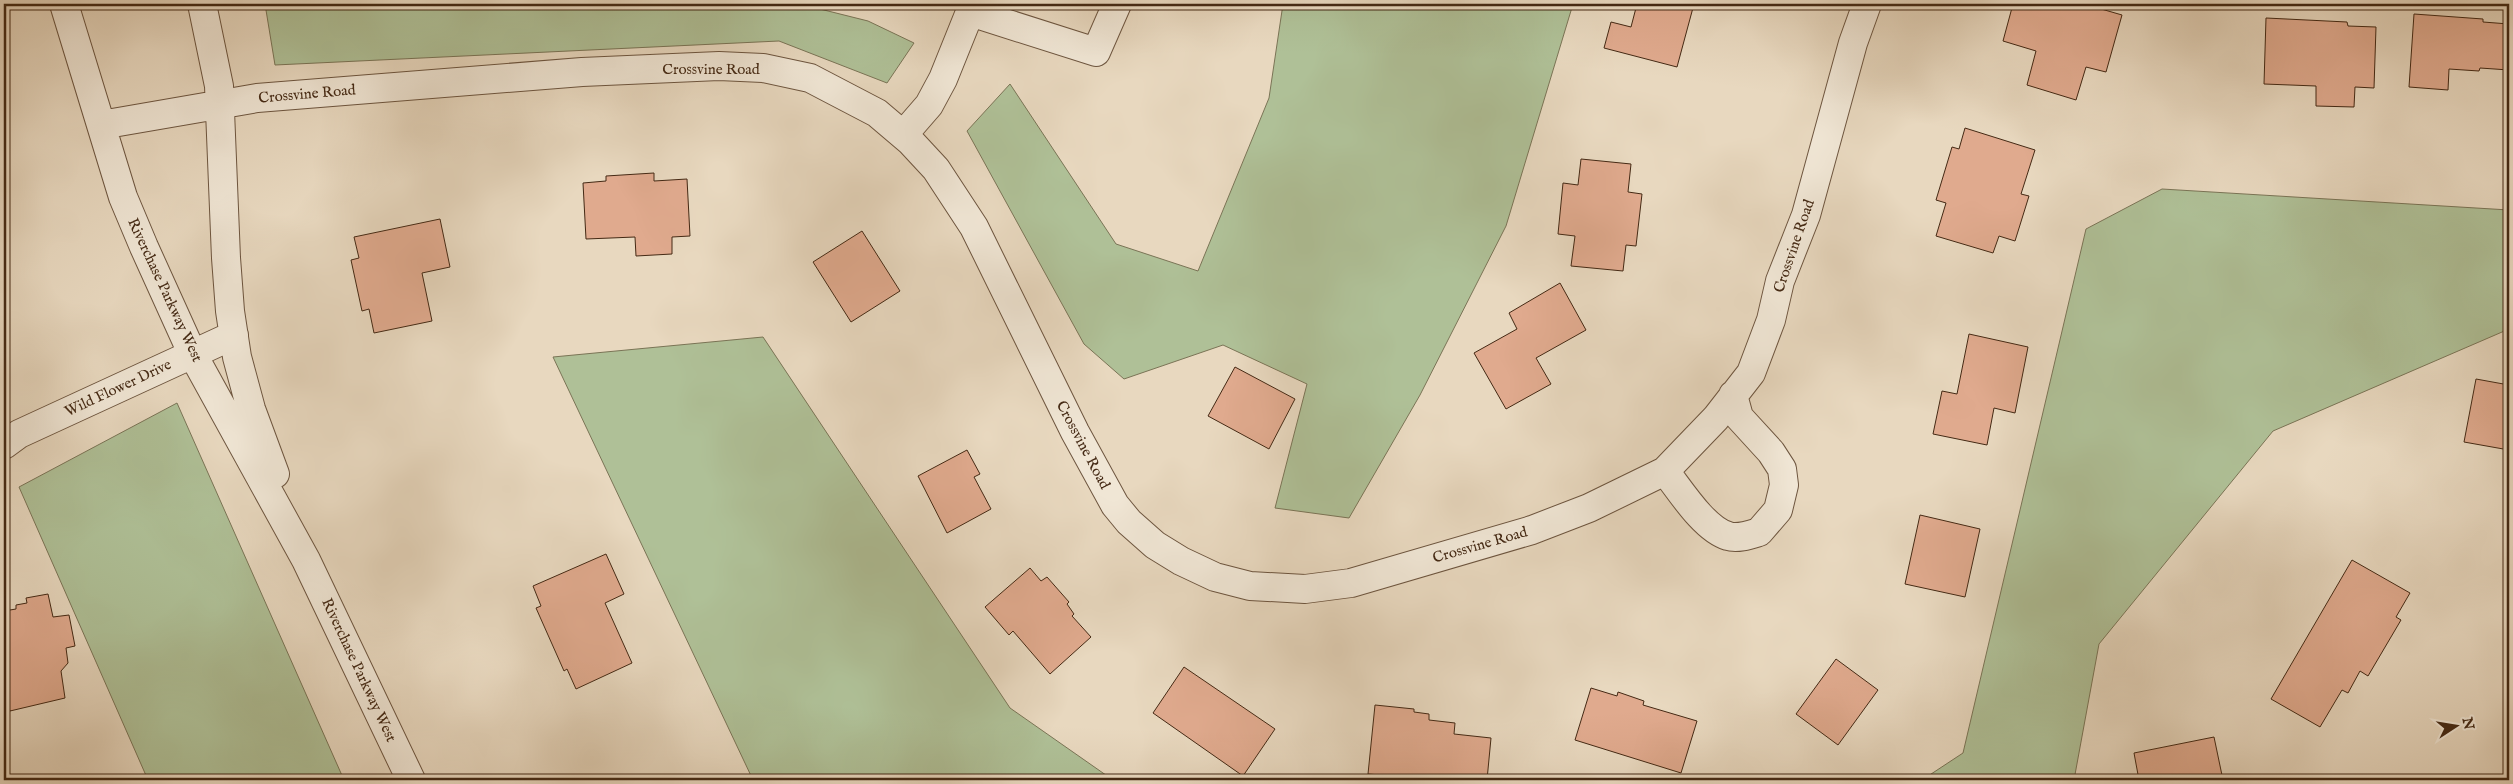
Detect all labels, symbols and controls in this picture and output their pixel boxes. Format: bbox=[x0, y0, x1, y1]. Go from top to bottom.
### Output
street label: Crossvine Road bbox=[662, 60, 761, 79]
street label: Crossvine Road bbox=[258, 80, 357, 108]
street label: Crossvine Road bbox=[1769, 196, 1819, 295]
street label: Riverchase Parkway West bbox=[123, 215, 207, 365]
street label: Wild Flower Drive bbox=[62, 355, 174, 421]
street label: Crossvine Road bbox=[1052, 397, 1115, 493]
street label: Crossvine Road bbox=[1430, 522, 1530, 568]
street label: Riverchase Parkway West bbox=[317, 595, 401, 745]
north arrow bbox=[2430, 702, 2480, 752]
text: N bbox=[2457, 715, 2478, 731]

